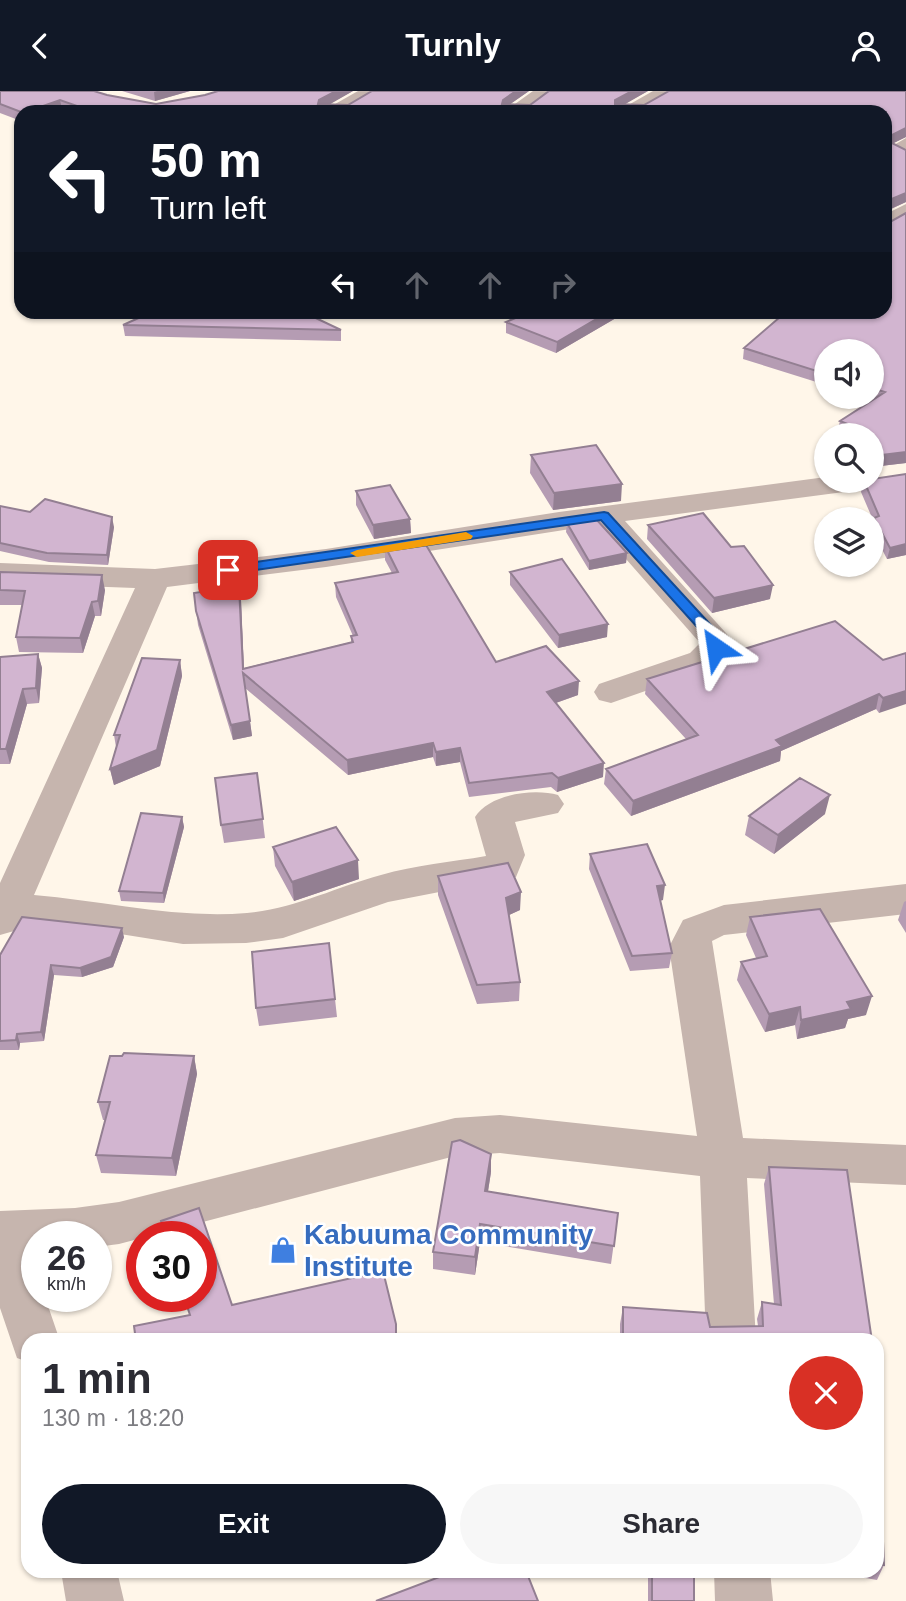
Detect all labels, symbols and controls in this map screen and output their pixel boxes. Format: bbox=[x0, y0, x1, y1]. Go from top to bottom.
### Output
icon: back bbox=[21, 27, 59, 65]
text: Turnly bbox=[405, 27, 501, 63]
icon: person bbox=[847, 27, 885, 65]
icon: left bbox=[35, 133, 126, 224]
text: 50 m bbox=[150, 133, 262, 187]
text: Turn left bbox=[150, 190, 266, 226]
icon: left bbox=[325, 266, 363, 304]
icon: ahead bbox=[398, 266, 436, 304]
icon: ahead bbox=[471, 266, 509, 304]
icon: right bbox=[544, 266, 582, 304]
map controls bbox=[814, 339, 884, 577]
button: sound bbox=[814, 339, 884, 409]
button: search bbox=[814, 423, 884, 493]
button: layers bbox=[814, 507, 884, 577]
pin bbox=[198, 540, 258, 600]
icon: arrive bbox=[209, 551, 247, 589]
position arrow bbox=[679, 611, 753, 685]
place label: Kabuuma Community Institute bbox=[304, 1219, 594, 1282]
speed limit sign: 30 bbox=[126, 1221, 217, 1312]
shop icon: Kabuuma Community Institute bbox=[268, 1235, 298, 1265]
text: 26 bbox=[47, 1238, 86, 1277]
text: km/h bbox=[47, 1274, 86, 1294]
text: 1 min bbox=[42, 1355, 152, 1402]
button: close bbox=[789, 1356, 863, 1430]
text: 130 m · 18:20 bbox=[42, 1405, 184, 1431]
button: Exit bbox=[42, 1484, 446, 1564]
button: Share bbox=[460, 1484, 863, 1564]

